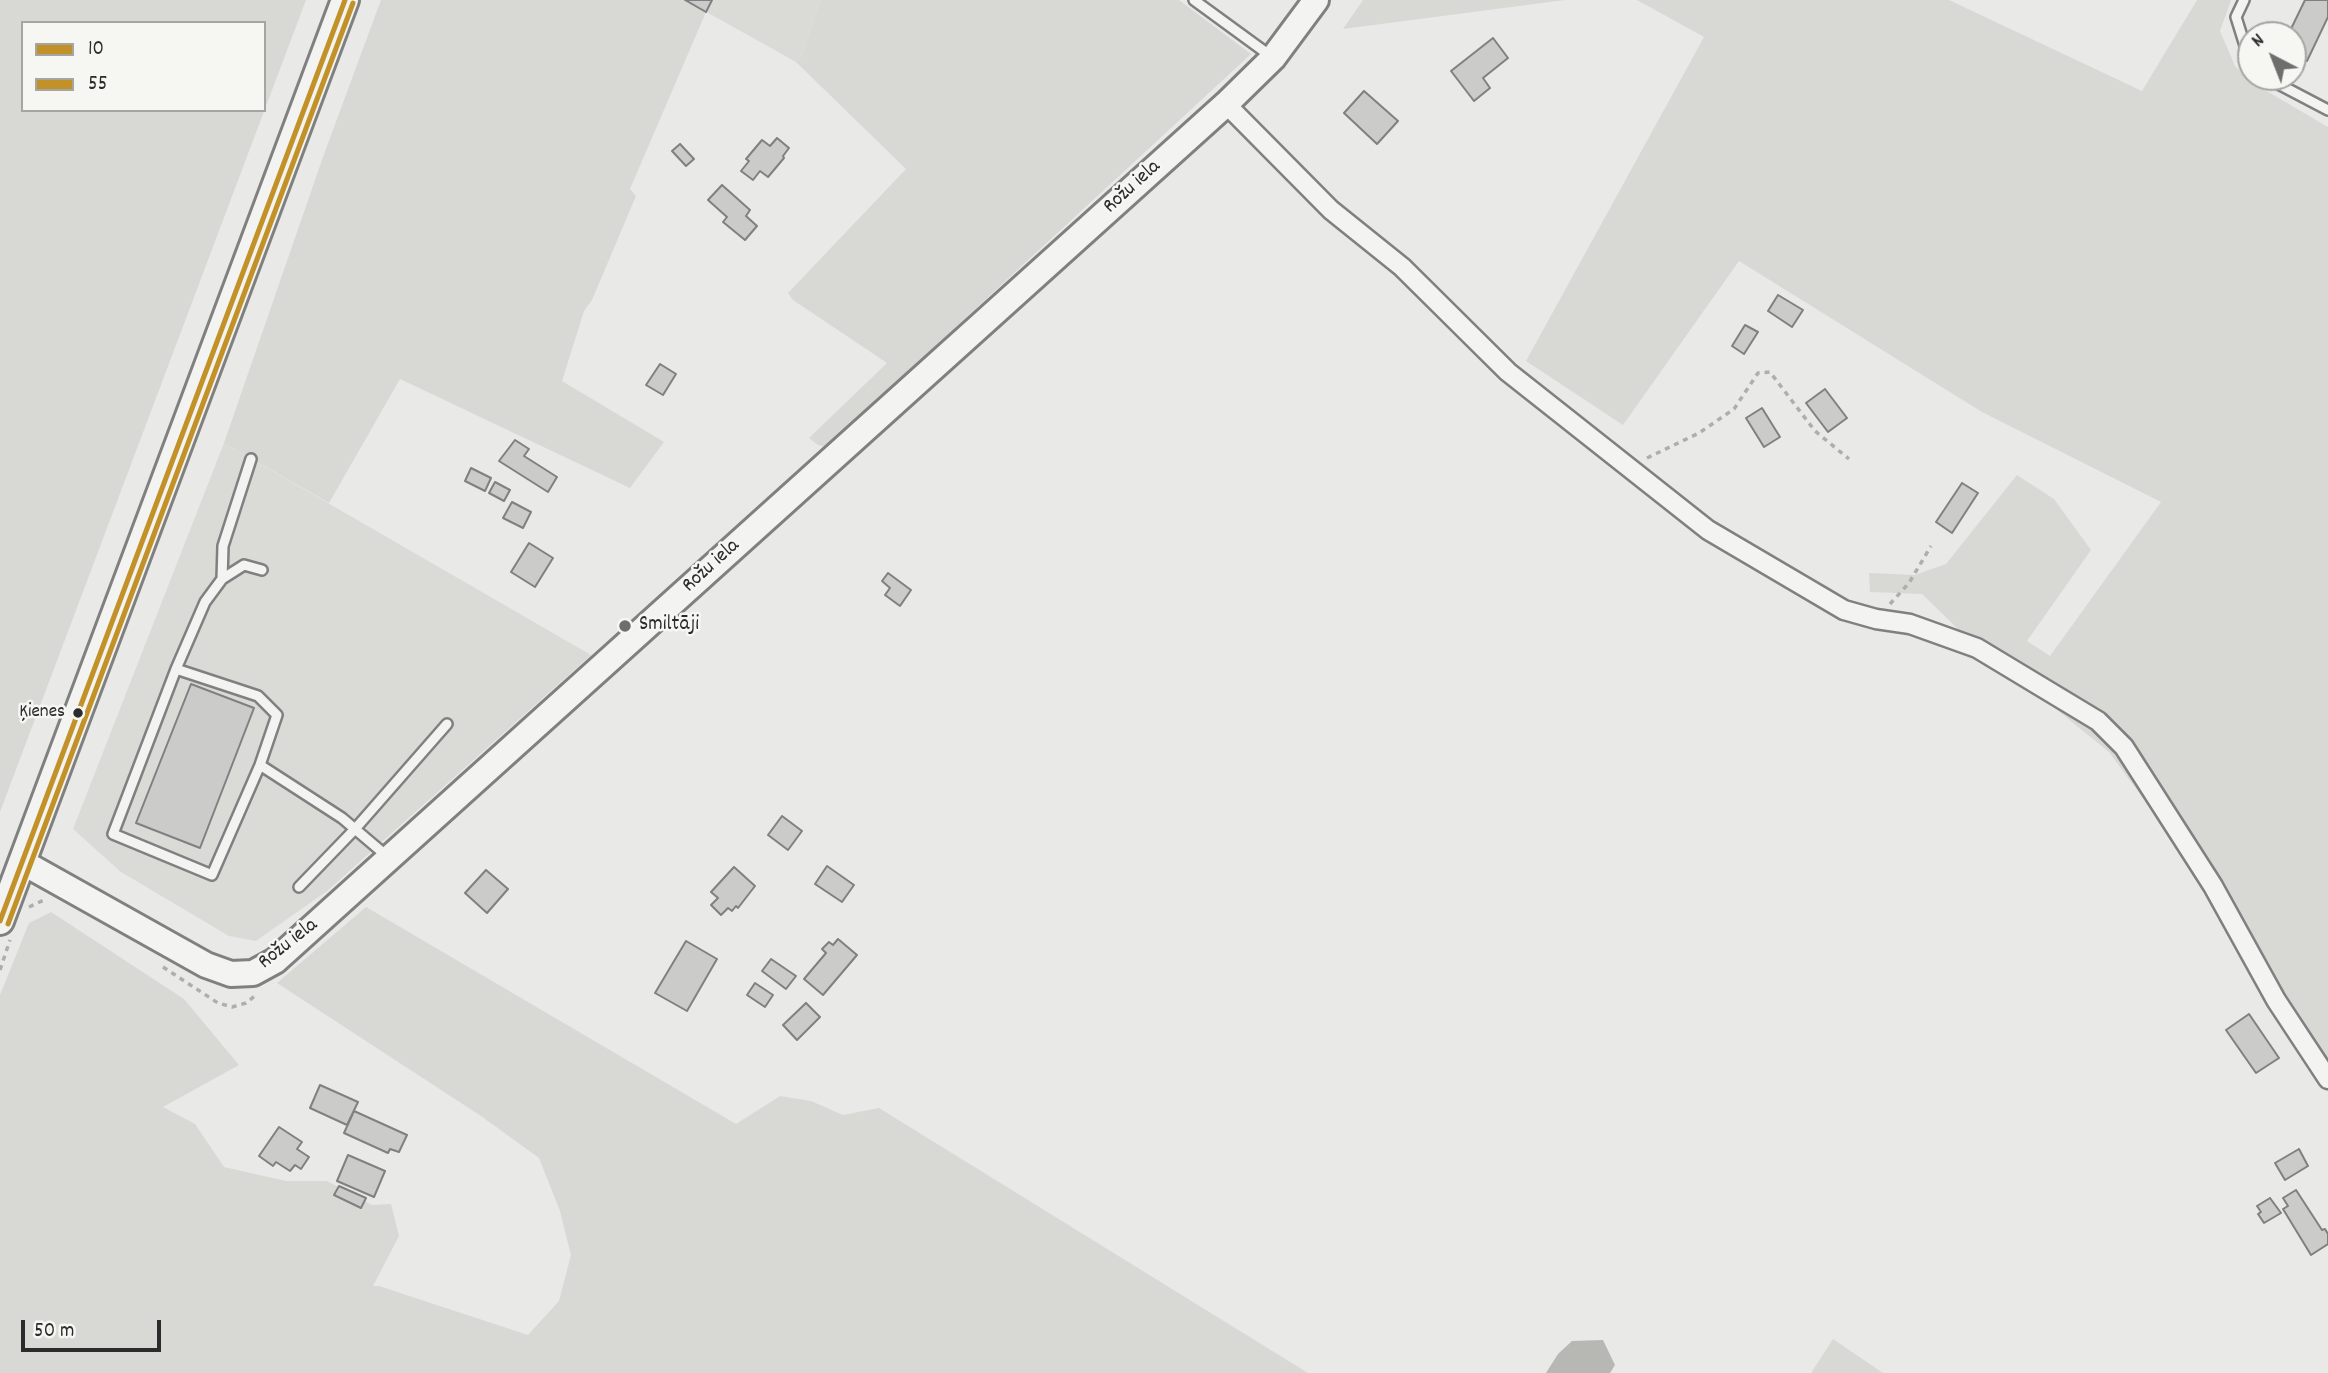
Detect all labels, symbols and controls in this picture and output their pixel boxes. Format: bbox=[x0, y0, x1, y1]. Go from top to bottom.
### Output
legend bbox=[21, 21, 266, 112]
north arrow bbox=[2237, 21, 2307, 91]
text: N bbox=[2246, 28, 2271, 55]
text: 10 bbox=[88, 35, 104, 65]
text: 55 bbox=[88, 70, 107, 100]
street label: Rožu iela bbox=[1099, 156, 1167, 220]
street label: Rožu iela bbox=[678, 535, 746, 599]
place label: Smiltāji bbox=[639, 613, 699, 639]
marker: Smiltāji bbox=[617, 618, 633, 634]
place label: Ķienes bbox=[19, 702, 65, 724]
marker: Ķienes bbox=[71, 706, 85, 720]
street label: Rožu iela bbox=[254, 914, 324, 976]
scale bar bbox=[24, 1306, 164, 1350]
text: 50 m bbox=[34, 1317, 74, 1347]

